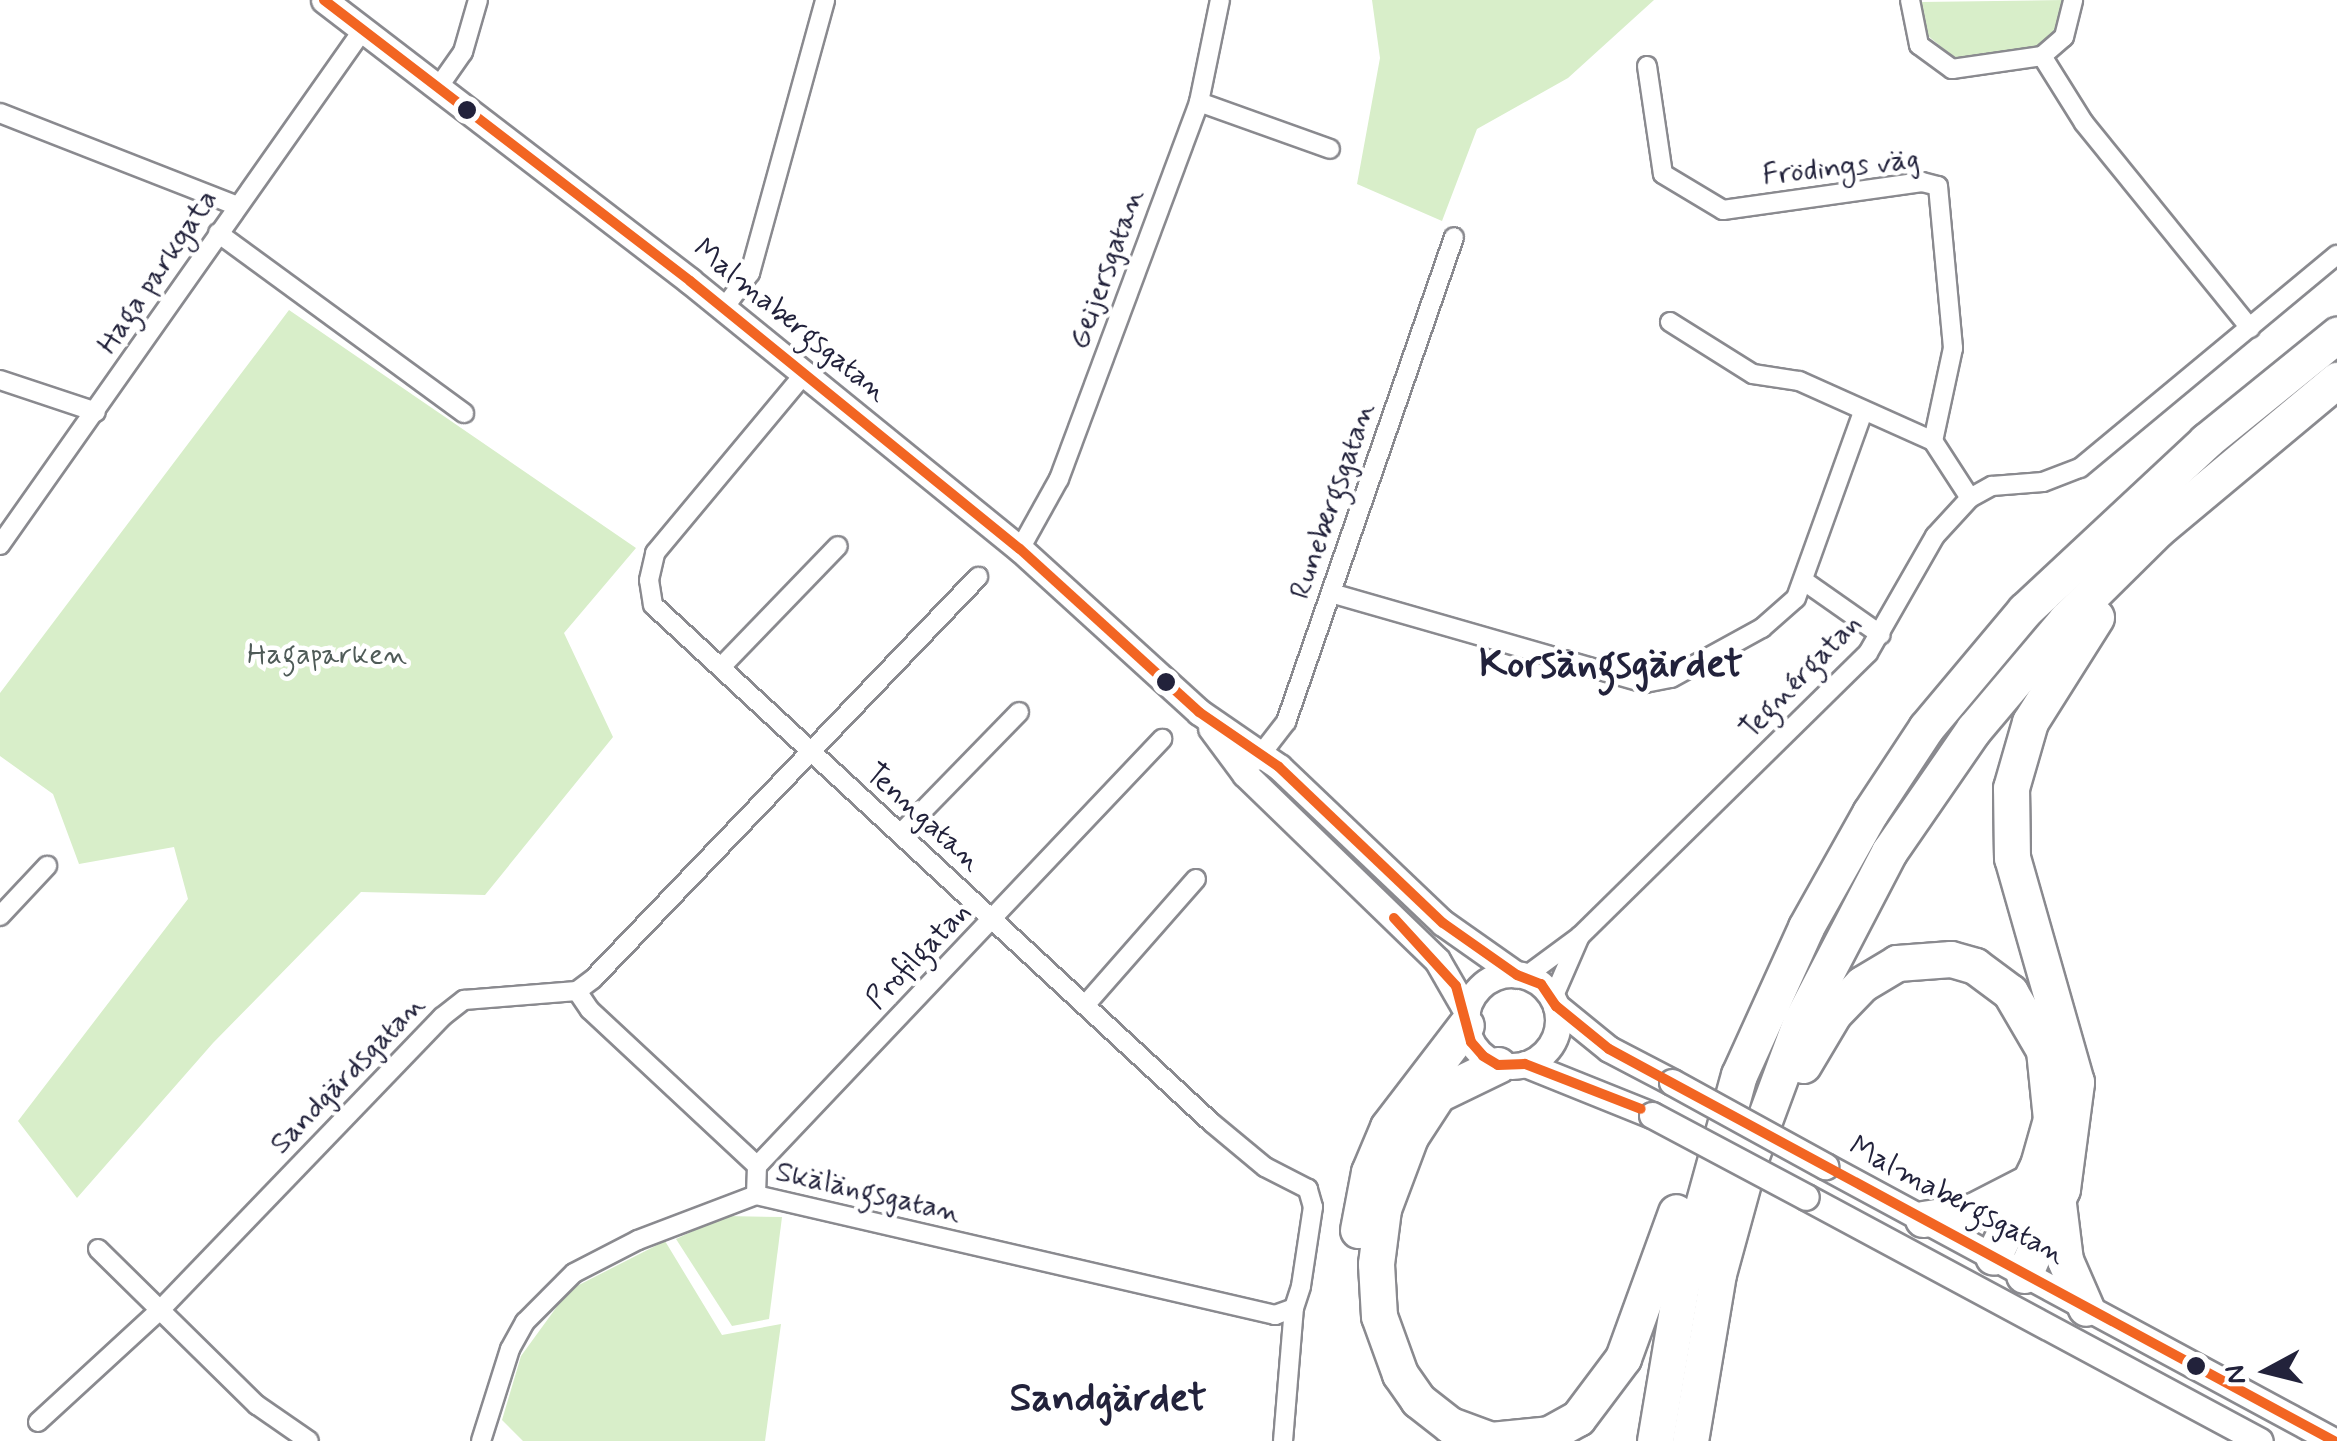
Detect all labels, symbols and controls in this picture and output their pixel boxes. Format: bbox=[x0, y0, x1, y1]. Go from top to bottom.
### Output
unlabelled marker bbox=[457, 100, 477, 120]
street label: Frödings väg bbox=[1761, 142, 1921, 194]
street label: Geijersgatan bbox=[1061, 184, 1153, 354]
street label: Haga parkgata bbox=[92, 187, 224, 357]
street label: Malmabergsgatan bbox=[686, 232, 894, 410]
street label: Runebergsgatan bbox=[1283, 398, 1383, 604]
street label: Tegnérgatan bbox=[1732, 607, 1870, 747]
park label: Hagaparken bbox=[247, 637, 407, 673]
district label: Korsängsgärdet bbox=[1479, 641, 1743, 689]
unlabelled marker bbox=[1156, 672, 1176, 692]
street label: Tenngatan bbox=[857, 756, 989, 880]
street label: Profilgatan bbox=[859, 895, 979, 1017]
street label: Sandgärdsgatan bbox=[263, 988, 433, 1162]
street label: Malmabergsgatan bbox=[1843, 1129, 2071, 1273]
street label: Skälängsgatan bbox=[772, 1154, 964, 1232]
north arrow bbox=[2217, 1321, 2317, 1421]
unlabelled marker bbox=[2186, 1356, 2206, 1376]
text: N bbox=[2217, 1363, 2256, 1386]
district label: Sandgärdet bbox=[1009, 1375, 1207, 1423]

